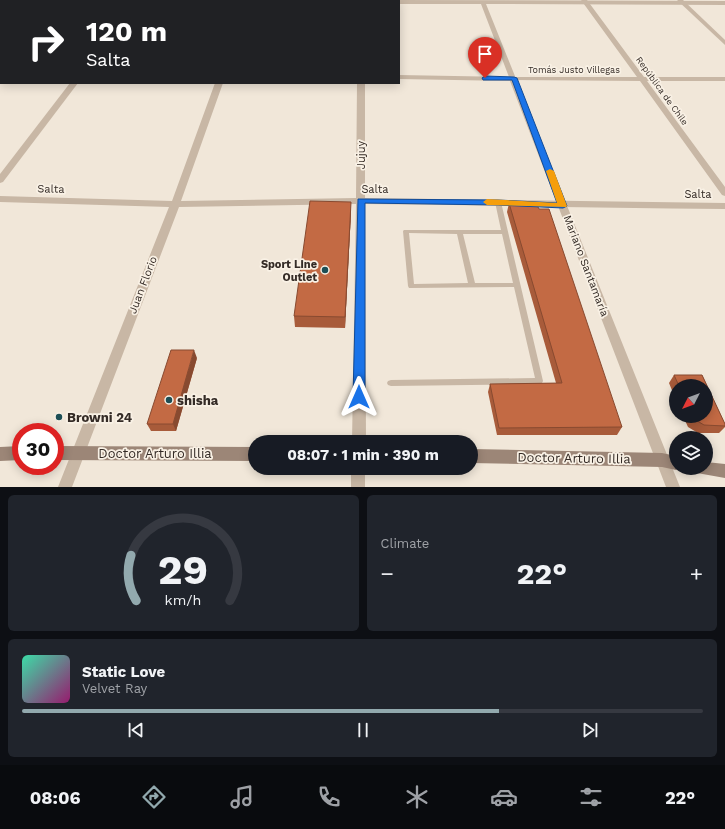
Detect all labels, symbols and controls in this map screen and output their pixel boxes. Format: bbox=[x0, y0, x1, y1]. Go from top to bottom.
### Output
text: 120 m bbox=[86, 15, 167, 48]
icon: right bbox=[20, 16, 72, 68]
pin bbox=[468, 37, 502, 78]
icon: arrive bbox=[474, 43, 496, 65]
text: Salta bbox=[86, 49, 130, 70]
street label: República de Chile bbox=[634, 55, 690, 127]
street label: Tomás Justo Villegas bbox=[528, 65, 620, 75]
street label: Jujuy bbox=[355, 141, 368, 169]
street label: Salta bbox=[37, 182, 65, 196]
street label: Salta bbox=[361, 183, 389, 196]
street label: Salta bbox=[684, 188, 712, 201]
street label: Mariano Santamaría bbox=[561, 214, 611, 318]
street label: Juan Florio bbox=[126, 254, 160, 316]
place label: Sport Line Outlet bbox=[261, 258, 317, 284]
marker: Sport Line Outlet bbox=[320, 265, 330, 275]
position arrow bbox=[338, 376, 380, 418]
north arrow bbox=[669, 379, 713, 423]
map controls bbox=[669, 379, 713, 475]
place label: shisha bbox=[177, 393, 219, 408]
marker: shisha bbox=[164, 395, 174, 405]
place label: Browni 24 bbox=[67, 410, 133, 425]
marker: Browni 24 bbox=[54, 412, 64, 422]
speed limit sign: 30 bbox=[12, 423, 64, 475]
button: layers bbox=[669, 431, 713, 475]
street label: Doctor Arturo Illia bbox=[98, 446, 212, 461]
text: 08:07 · 1 min · 390 m bbox=[287, 446, 439, 464]
street label: Doctor Arturo Illia bbox=[517, 450, 631, 467]
text: Climate bbox=[381, 536, 429, 551]
text: 29 bbox=[158, 545, 208, 594]
text: 22° bbox=[516, 556, 567, 591]
text: − bbox=[381, 561, 394, 586]
text: + bbox=[690, 561, 703, 586]
text: km/h bbox=[165, 592, 202, 608]
text: Static Love bbox=[82, 663, 165, 681]
text: Velvet Ray bbox=[82, 681, 147, 696]
icon: previous bbox=[125, 719, 147, 741]
icon: pause bbox=[352, 719, 374, 741]
icon: next bbox=[579, 719, 601, 741]
icon: directions bbox=[140, 783, 168, 811]
icon: music bbox=[228, 783, 256, 811]
icon: phone bbox=[315, 783, 343, 811]
icon: climate bbox=[403, 783, 431, 811]
icon: car bbox=[490, 783, 518, 811]
icon: filters bbox=[577, 783, 605, 811]
text: 08:06 bbox=[30, 787, 81, 808]
text: 22° bbox=[665, 787, 695, 808]

